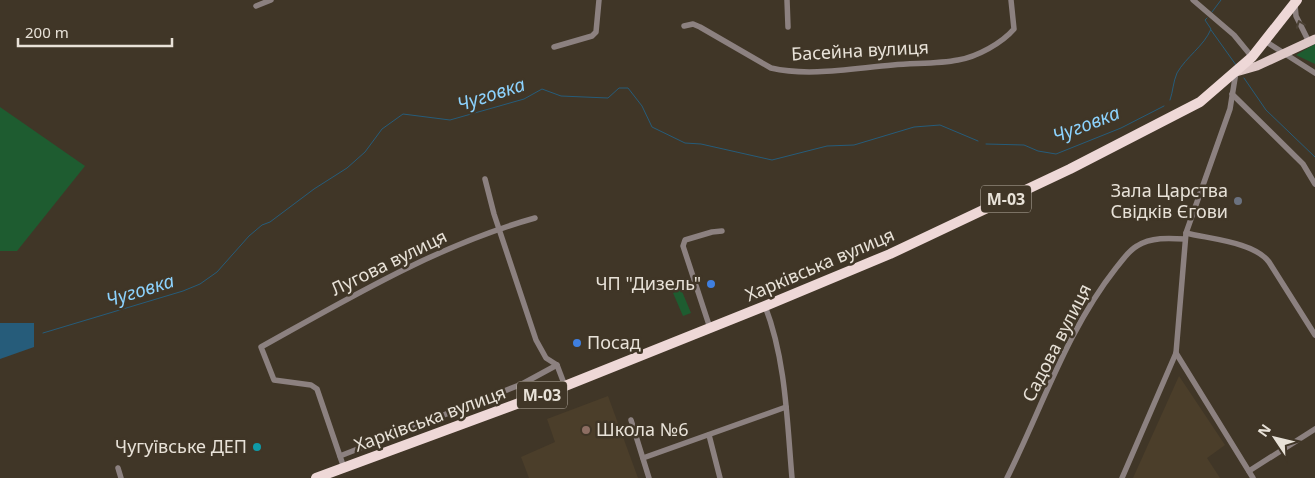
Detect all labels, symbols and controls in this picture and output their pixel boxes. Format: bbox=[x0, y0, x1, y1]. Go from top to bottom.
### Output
scale bar bbox=[18, 15, 171, 47]
one-way arrow bbox=[1295, 20, 1306, 29]
text: 200 m bbox=[25, 22, 69, 42]
street label: Басейна вулиця bbox=[790, 34, 929, 66]
water label: Чуговка bbox=[454, 71, 529, 117]
water label: Чуговка bbox=[1049, 99, 1124, 149]
place label: Зала Царства Свідків Єгови bbox=[1110, 178, 1228, 223]
road number: М-03 bbox=[981, 185, 1031, 212]
marker: Зала Царства Свідків Єгови bbox=[1232, 195, 1244, 207]
street label: Харківська вулиця bbox=[741, 222, 898, 306]
street label: Лугова вулиця bbox=[327, 224, 451, 301]
water label: Чуговка bbox=[103, 267, 178, 313]
place label: ЧП "Дизель" bbox=[595, 271, 701, 295]
marker: ЧП "Дизель" bbox=[705, 278, 717, 290]
street label: Садова вулиця bbox=[1016, 279, 1096, 406]
place label: Посад bbox=[587, 330, 641, 354]
marker: Посад bbox=[571, 337, 583, 349]
street label: Харківська вулиця bbox=[351, 379, 509, 457]
road number: М-03 bbox=[517, 382, 567, 408]
north arrow bbox=[1250, 413, 1300, 463]
place label: Школа №6 bbox=[596, 417, 688, 441]
text: N bbox=[1253, 420, 1275, 440]
marker: Школа №6 bbox=[580, 424, 592, 436]
place label: Чугуївське ДЕП bbox=[115, 434, 247, 458]
marker: Чугуївське ДЕП bbox=[251, 441, 263, 453]

